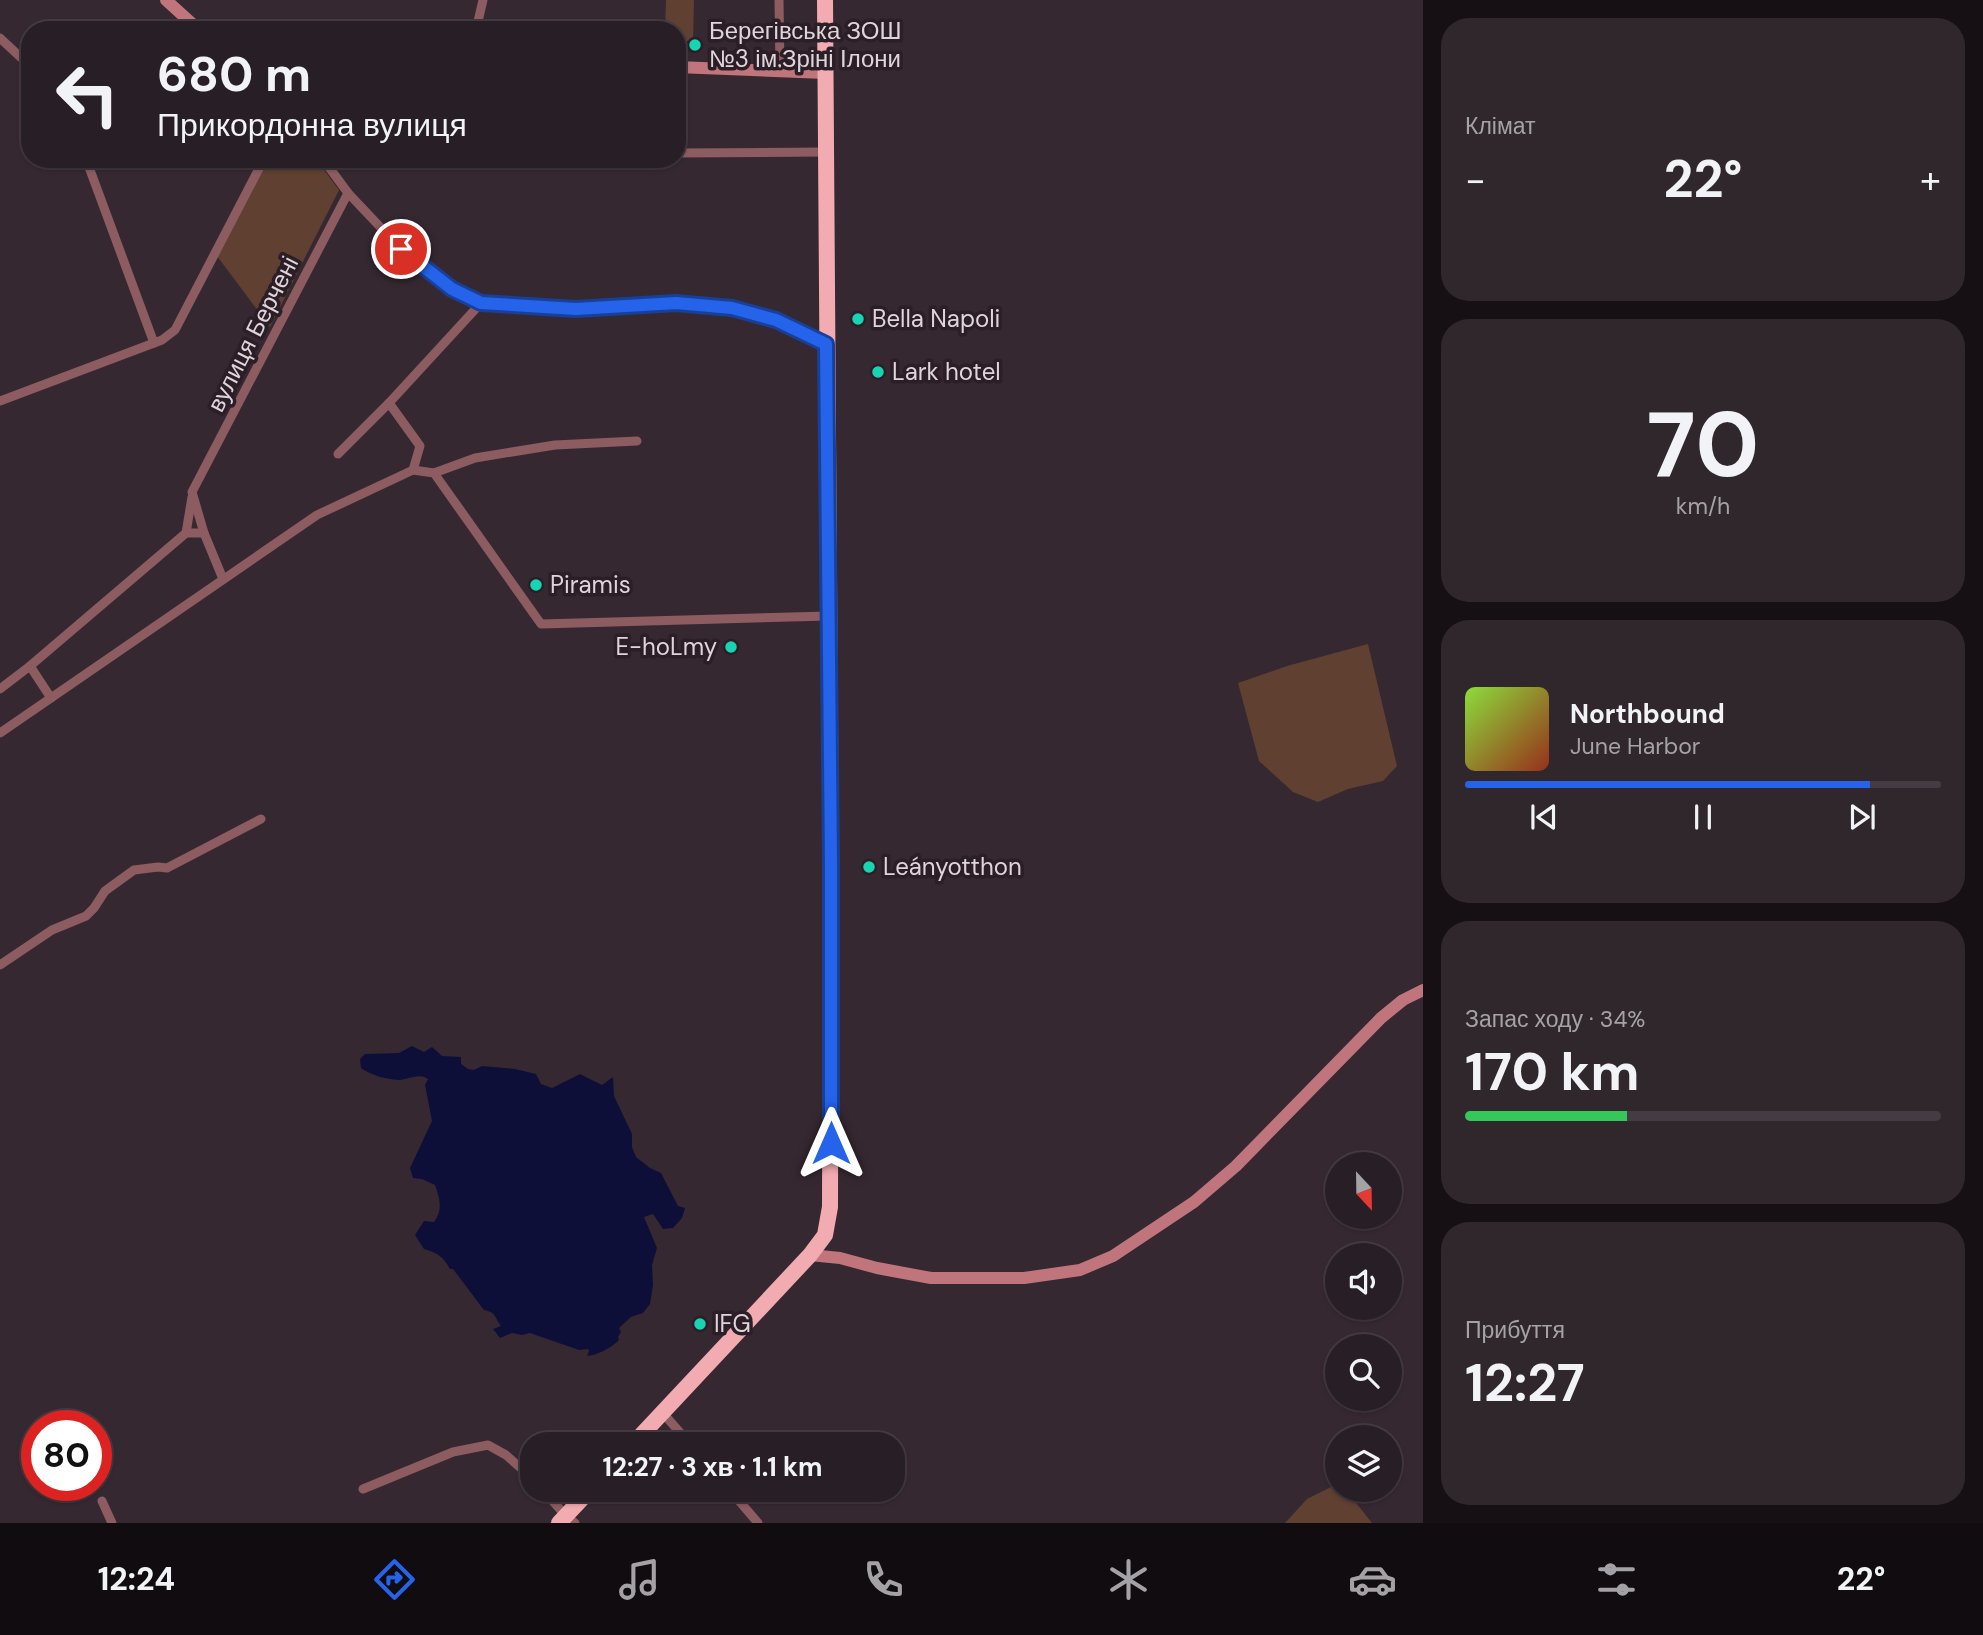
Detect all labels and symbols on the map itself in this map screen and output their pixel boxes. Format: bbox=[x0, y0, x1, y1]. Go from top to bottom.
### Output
place label: Берегівська ЗОШ №3 ім.Зріні Ілони bbox=[709, 15, 902, 74]
marker: Берегівська ЗОШ №3 ім.Зріні Ілони bbox=[687, 37, 703, 53]
pin bbox=[371, 219, 431, 279]
street label: вулиця Берчені bbox=[200, 251, 305, 417]
place label: Bella Napoli bbox=[872, 303, 1000, 334]
marker: Bella Napoli bbox=[850, 311, 866, 327]
place label: Lark hotel bbox=[892, 356, 1001, 387]
marker: Lark hotel bbox=[870, 364, 886, 380]
place label: Piramis bbox=[550, 569, 631, 600]
marker: Piramis bbox=[528, 577, 544, 593]
place label: E-hoLmy bbox=[615, 631, 717, 662]
marker: E-hoLmy bbox=[723, 639, 739, 655]
place label: Leányotthon bbox=[883, 851, 1022, 882]
marker: Leányotthon bbox=[861, 859, 877, 875]
position arrow bbox=[794, 1106, 868, 1180]
north arrow bbox=[1325, 1152, 1402, 1228]
place label: IFG bbox=[714, 1308, 751, 1339]
marker: IFG bbox=[692, 1316, 708, 1332]
speed limit sign: 80 bbox=[21, 1410, 112, 1501]

